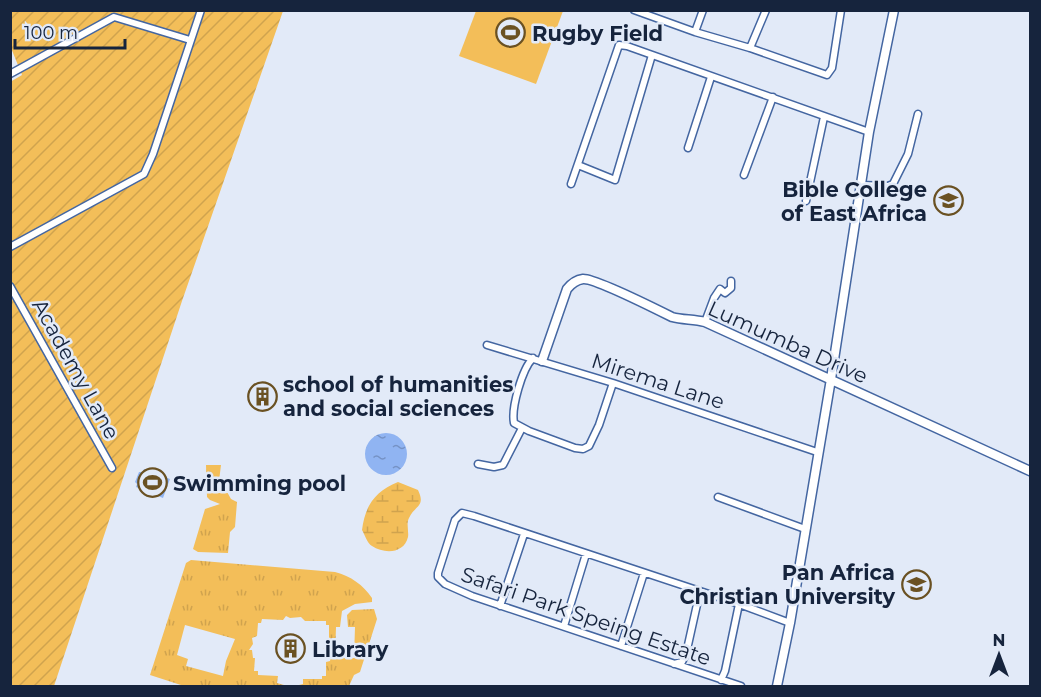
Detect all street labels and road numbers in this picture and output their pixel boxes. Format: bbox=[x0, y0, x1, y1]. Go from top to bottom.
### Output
street label: Academy Lane bbox=[27, 295, 125, 443]
street label: Lumumba Drive bbox=[704, 296, 872, 388]
street label: Mirema Lane bbox=[588, 348, 728, 414]
street label: Safari Park Speing Estate bbox=[458, 561, 714, 671]

